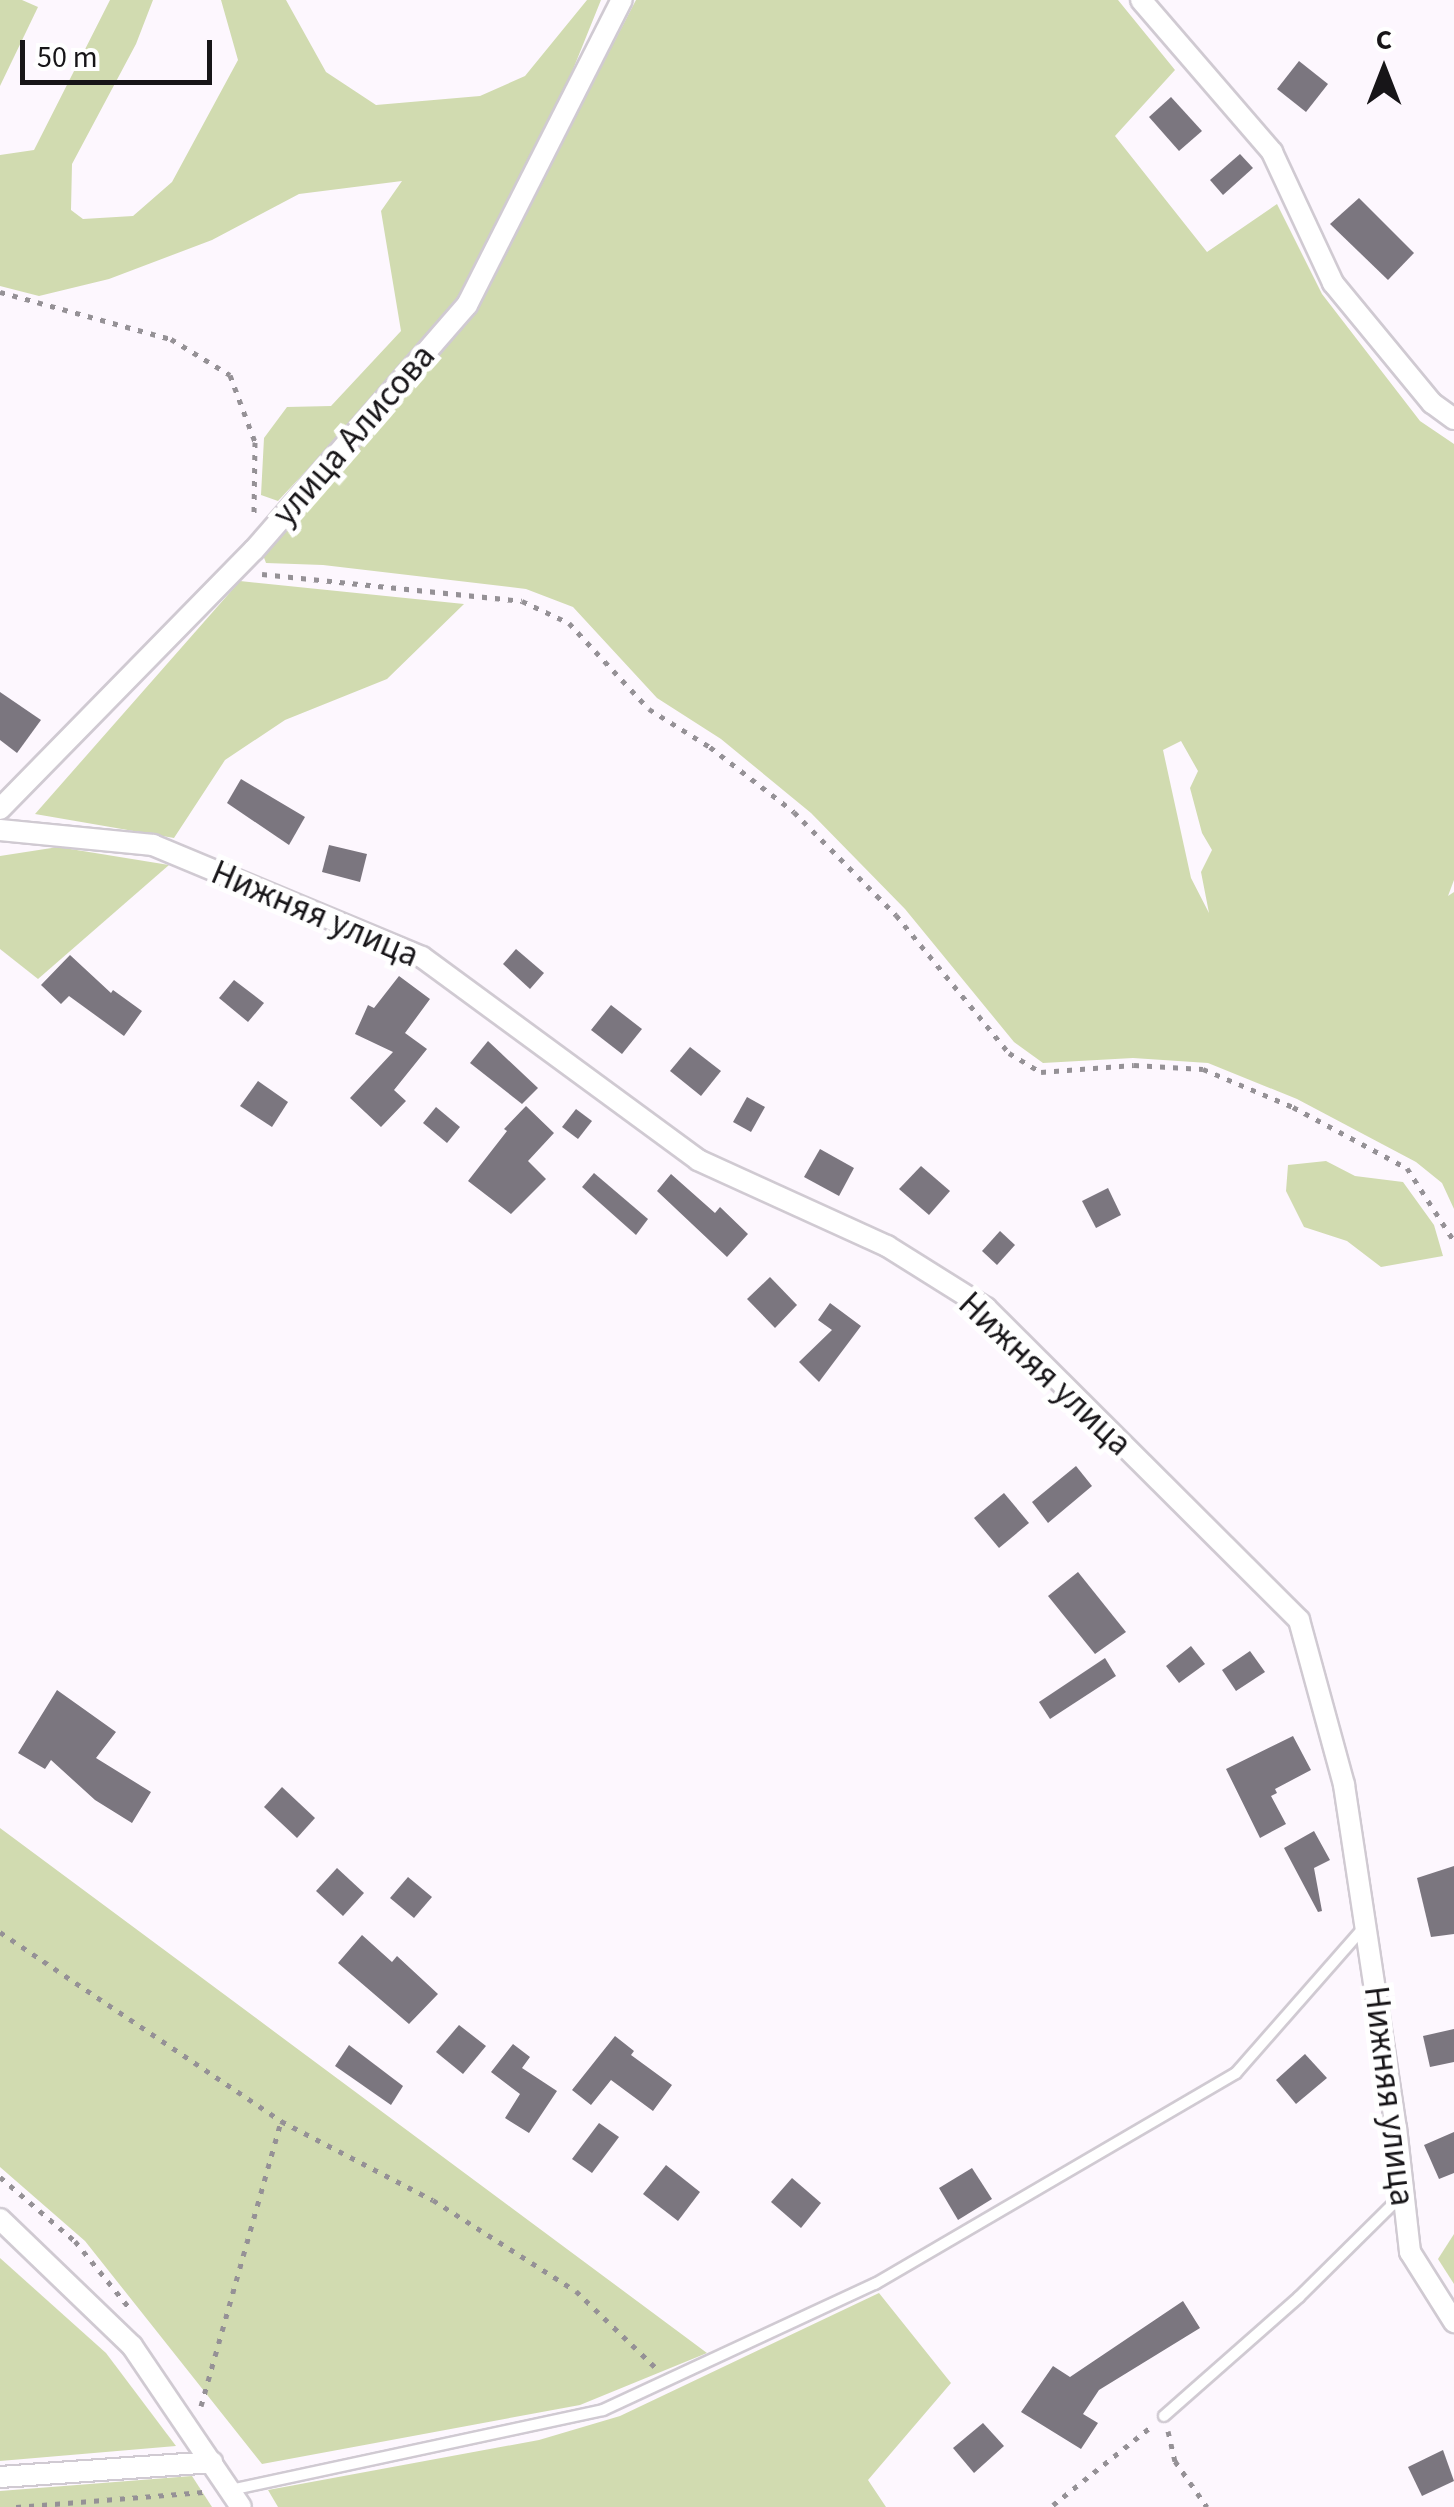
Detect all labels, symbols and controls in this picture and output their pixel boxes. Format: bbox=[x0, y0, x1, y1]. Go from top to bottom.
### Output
scale bar bbox=[25, 20, 218, 82]
north arrow bbox=[1334, 20, 1434, 120]
text: С bbox=[1376, 20, 1392, 60]
text: 50 m bbox=[37, 36, 98, 79]
street label: улица Алисова bbox=[264, 336, 444, 534]
street label: Нижняя улица bbox=[205, 851, 425, 977]
street label: Нижняя улица bbox=[950, 1283, 1140, 1465]
street label: Нижняя улица bbox=[1355, 1984, 1423, 2208]

